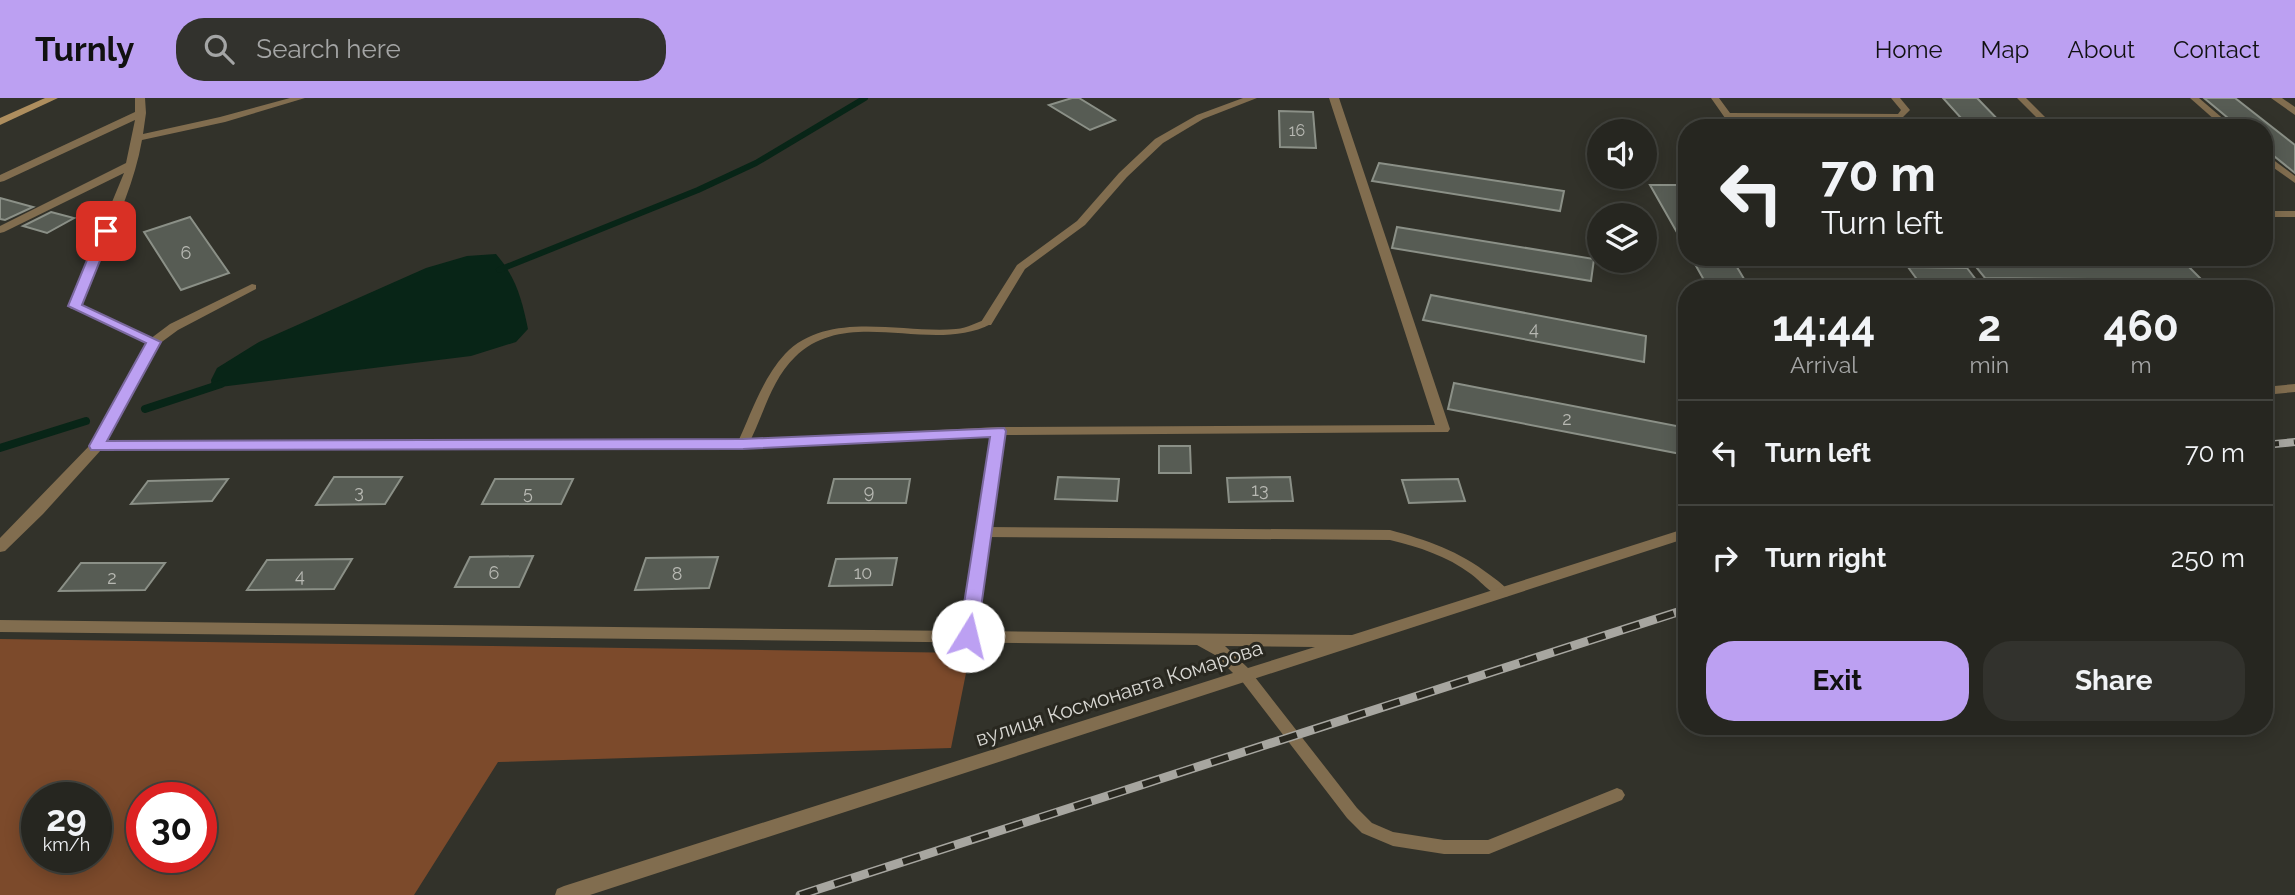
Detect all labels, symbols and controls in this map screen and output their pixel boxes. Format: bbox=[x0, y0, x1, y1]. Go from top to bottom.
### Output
search box bbox=[176, 18, 666, 81]
text: Turnly bbox=[35, 30, 134, 69]
icon: search bbox=[200, 30, 238, 68]
text: Search here bbox=[256, 34, 401, 64]
text: Home bbox=[1875, 35, 1943, 64]
text: Map bbox=[1981, 35, 2029, 64]
text: About bbox=[2067, 35, 2135, 64]
text: Contact bbox=[2173, 35, 2260, 64]
map controls bbox=[1587, 119, 1657, 273]
button: sound bbox=[1587, 119, 1657, 189]
house number: 16 bbox=[1289, 121, 1305, 140]
text: 70 m bbox=[1821, 145, 1936, 202]
icon: left bbox=[1706, 147, 1797, 238]
pin bbox=[76, 201, 136, 261]
button: layers bbox=[1587, 203, 1657, 273]
text: Turn left bbox=[1821, 204, 1943, 241]
icon: arrive bbox=[87, 212, 125, 250]
house number: 6 bbox=[181, 242, 192, 263]
text: 14:44 bbox=[1772, 302, 1875, 351]
text: 2 bbox=[1978, 302, 2001, 351]
text: 460 bbox=[2103, 302, 2179, 351]
house number: 4 bbox=[1529, 318, 1539, 339]
text: Arrival bbox=[1790, 351, 1858, 378]
text: min bbox=[1970, 351, 2009, 378]
text: m bbox=[2131, 351, 2152, 378]
house number: 2 bbox=[1562, 408, 1572, 429]
icon: left bbox=[1706, 434, 1744, 472]
text: Turn left bbox=[1765, 438, 1871, 468]
text: 70 m bbox=[2185, 438, 2245, 468]
house number: 13 bbox=[1251, 479, 1269, 500]
house number: 3 bbox=[354, 481, 364, 502]
house number: 9 bbox=[864, 481, 874, 502]
house number: 5 bbox=[523, 482, 533, 503]
icon: right bbox=[1706, 539, 1744, 577]
text: Turn right bbox=[1765, 543, 1886, 573]
text: 250 m bbox=[2171, 543, 2245, 573]
house number: 6 bbox=[489, 562, 500, 583]
house number: 10 bbox=[854, 562, 872, 583]
house number: 8 bbox=[672, 563, 682, 584]
house number: 4 bbox=[295, 565, 305, 586]
house number: 2 bbox=[107, 567, 117, 588]
position arrow bbox=[931, 599, 1005, 673]
street label: вулиця Космонавта Комарова bbox=[972, 635, 1266, 751]
button: Exit bbox=[1706, 641, 1969, 721]
button: Share bbox=[1983, 641, 2245, 721]
speed limit sign: 30 bbox=[126, 782, 217, 873]
text: 29 bbox=[46, 798, 87, 839]
text: km/h bbox=[43, 834, 90, 855]

